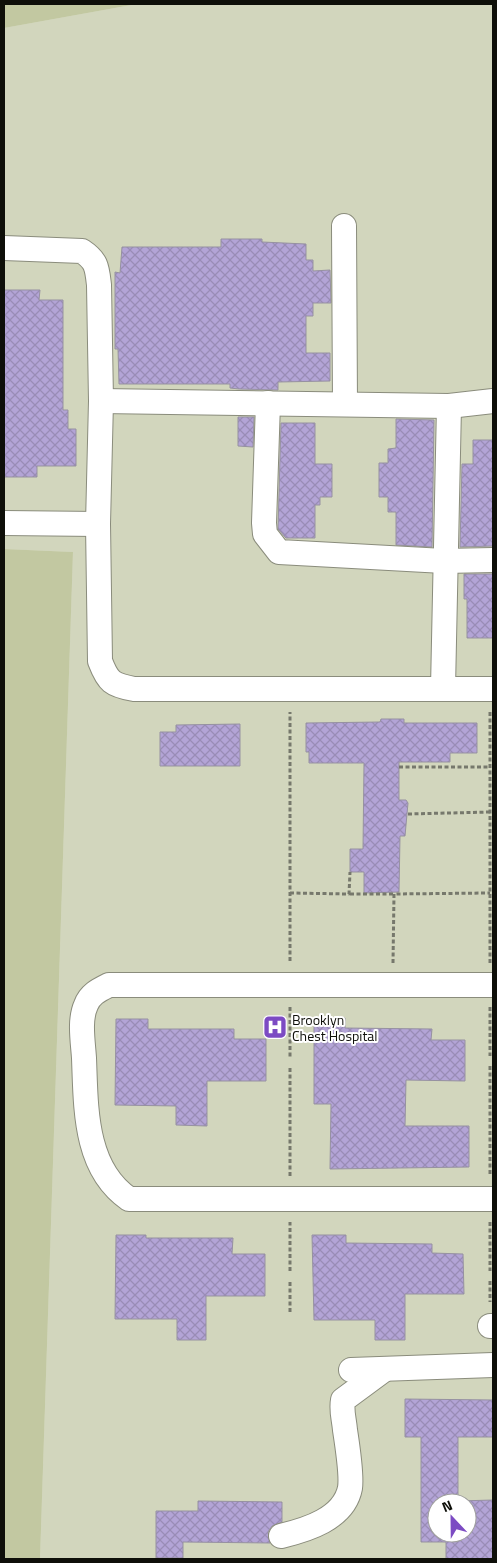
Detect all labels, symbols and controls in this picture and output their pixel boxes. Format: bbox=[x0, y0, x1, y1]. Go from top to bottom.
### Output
place label: Brooklyn Chest Hospital bbox=[292, 1009, 378, 1046]
hospital icon: Brooklyn Chest Hospital bbox=[262, 1014, 288, 1040]
north arrow bbox=[427, 1493, 477, 1543]
text: N bbox=[439, 1494, 455, 1517]

